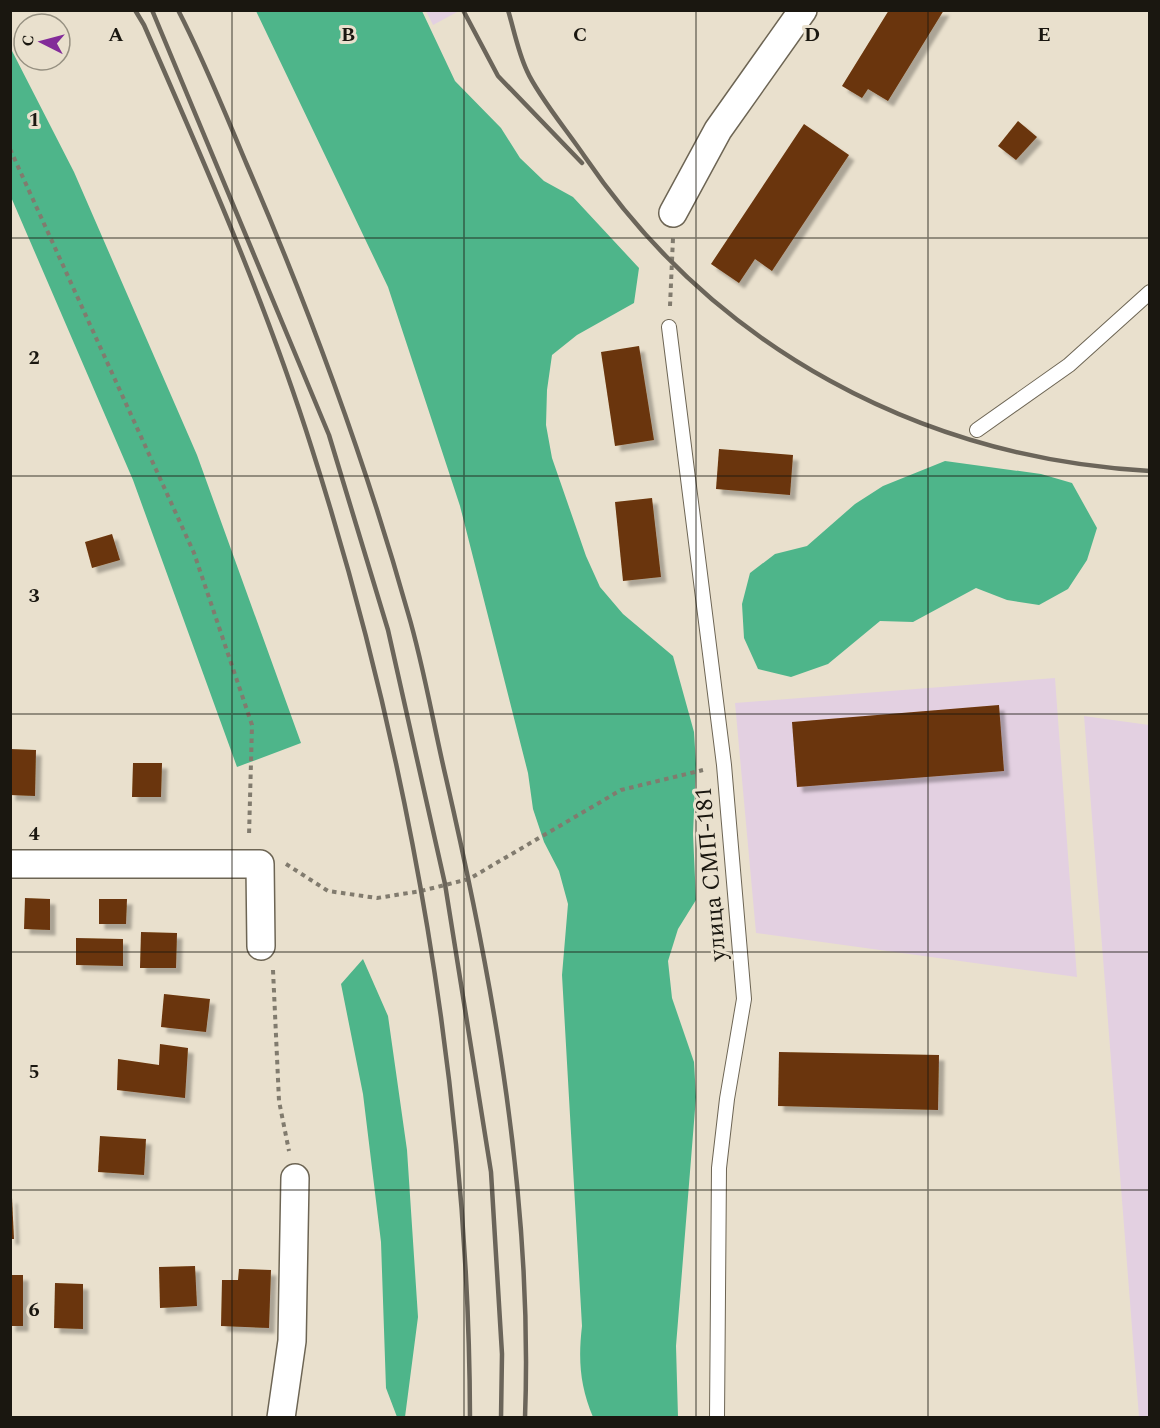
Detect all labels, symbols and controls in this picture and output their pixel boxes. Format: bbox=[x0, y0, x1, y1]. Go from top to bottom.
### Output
north arrow bbox=[12, 12, 72, 72]
text: A bbox=[108, 20, 124, 50]
text: B bbox=[341, 20, 355, 50]
text: C bbox=[573, 20, 587, 50]
text: D bbox=[804, 20, 820, 50]
text: E bbox=[1037, 20, 1051, 50]
text: С bbox=[16, 34, 41, 47]
text: 1 bbox=[28, 105, 40, 135]
text: 2 bbox=[28, 343, 40, 373]
text: 3 bbox=[28, 581, 40, 611]
street label: улица СМП-181 bbox=[685, 785, 737, 964]
text: 4 bbox=[28, 819, 40, 849]
text: 5 bbox=[28, 1057, 40, 1087]
text: 6 bbox=[28, 1295, 40, 1325]

